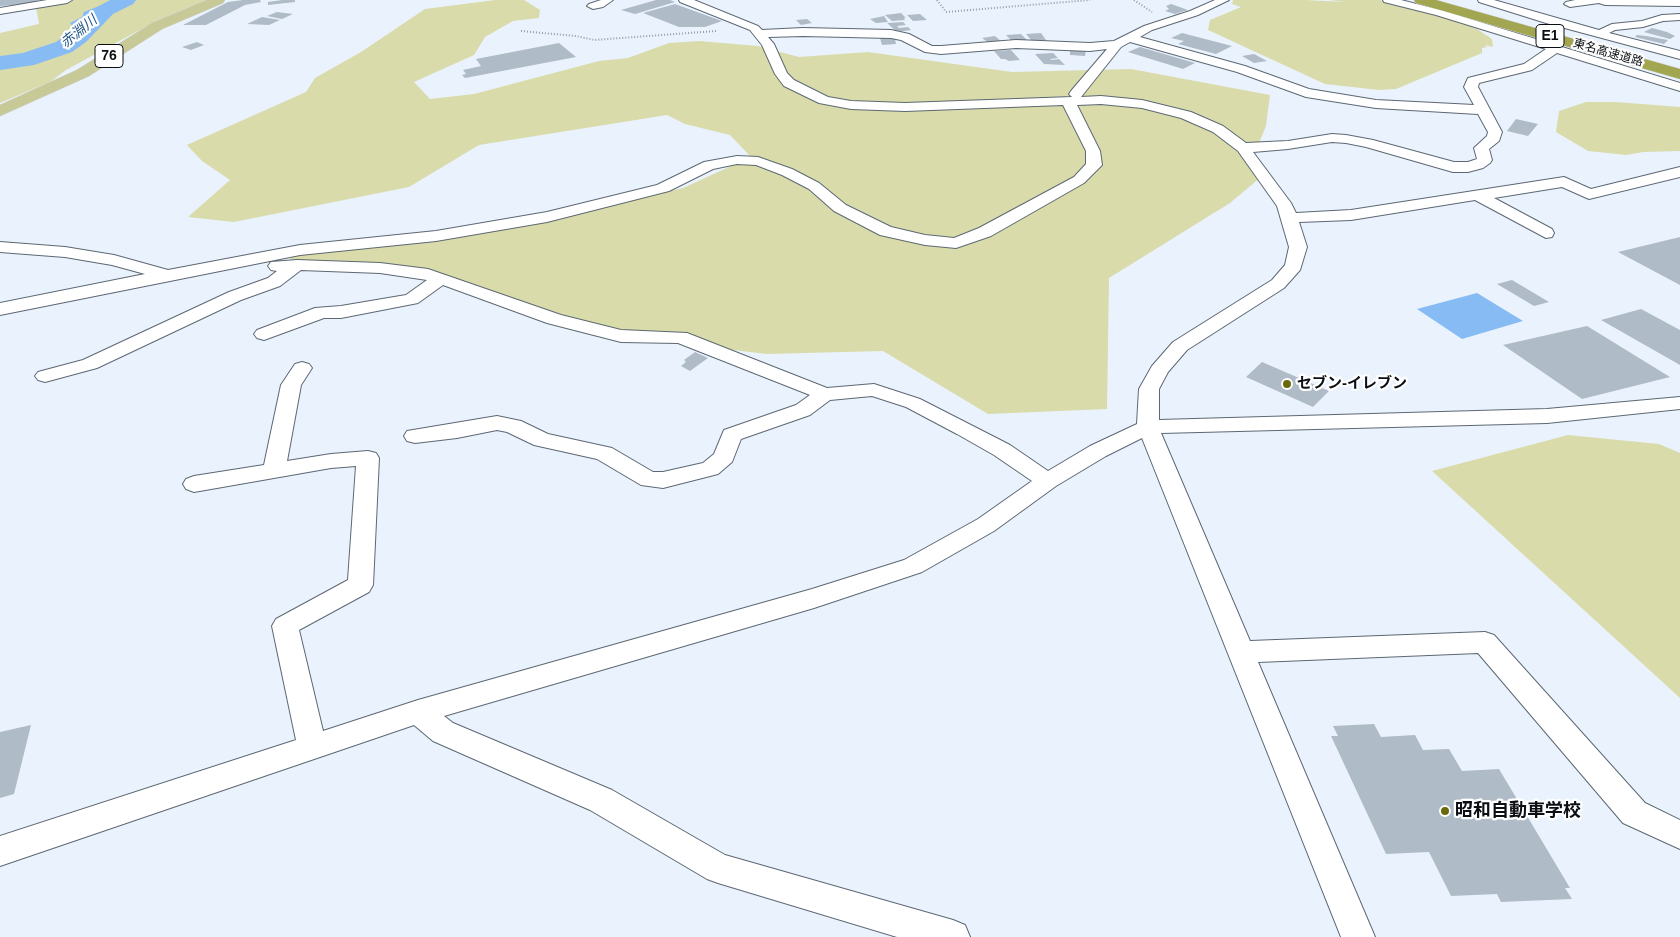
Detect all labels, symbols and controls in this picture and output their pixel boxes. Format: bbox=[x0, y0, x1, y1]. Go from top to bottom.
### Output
water label: 赤淵川 bbox=[57, 12, 101, 52]
road number: E1 bbox=[1536, 24, 1564, 48]
street label: 東名高速道路 bbox=[1571, 36, 1645, 70]
road number: 76 bbox=[95, 44, 123, 68]
place label: セブン-イレブン bbox=[1297, 375, 1407, 393]
marker: セブン-イレブン bbox=[1281, 378, 1293, 390]
place label: 昭和自動車学校 bbox=[1455, 800, 1581, 822]
marker: 昭和自動車学校 bbox=[1439, 805, 1451, 817]

